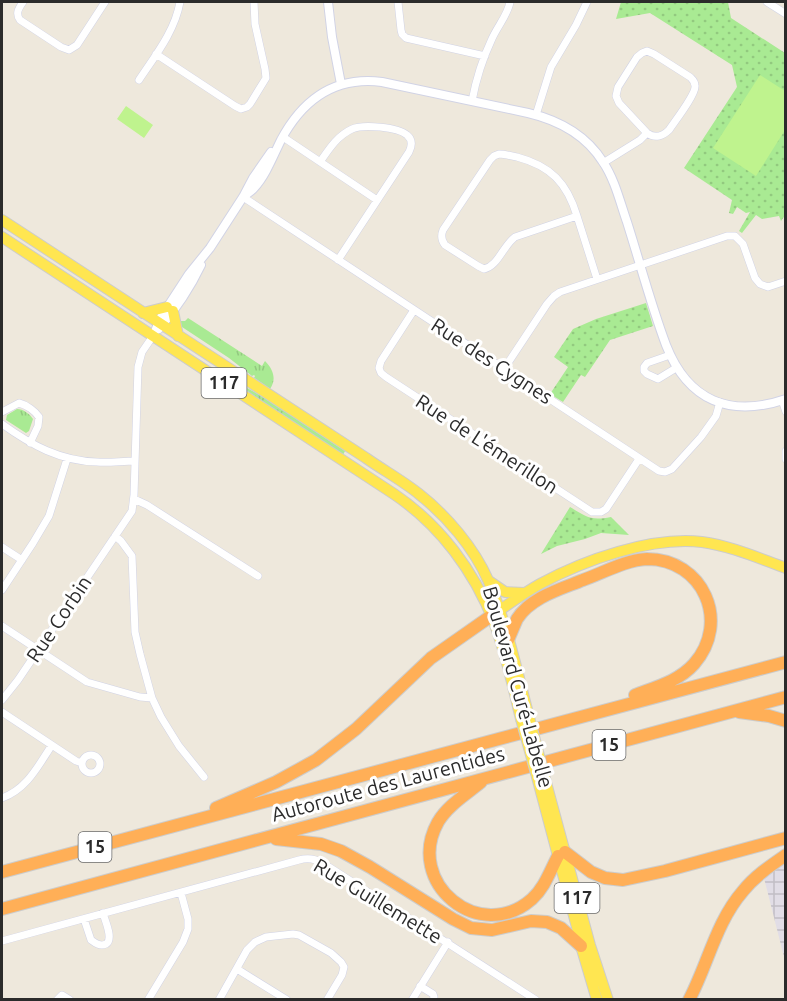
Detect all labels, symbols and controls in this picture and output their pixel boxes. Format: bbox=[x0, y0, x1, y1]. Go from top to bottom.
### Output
street label: Rue des Cygnes bbox=[427, 313, 557, 408]
road number: 117 bbox=[202, 368, 246, 398]
street label: Rue de L'émerillon bbox=[412, 389, 563, 498]
street label: Rue Corbin bbox=[21, 571, 96, 666]
street label: Boulevard Curé-Labelle bbox=[479, 583, 558, 790]
road number: 15 bbox=[592, 730, 626, 760]
street label: Autoroute des Laurentides bbox=[269, 741, 507, 826]
road number: 15 bbox=[78, 832, 112, 862]
street label: Rue Guillemette bbox=[310, 853, 447, 948]
road number: 117 bbox=[554, 883, 600, 913]

